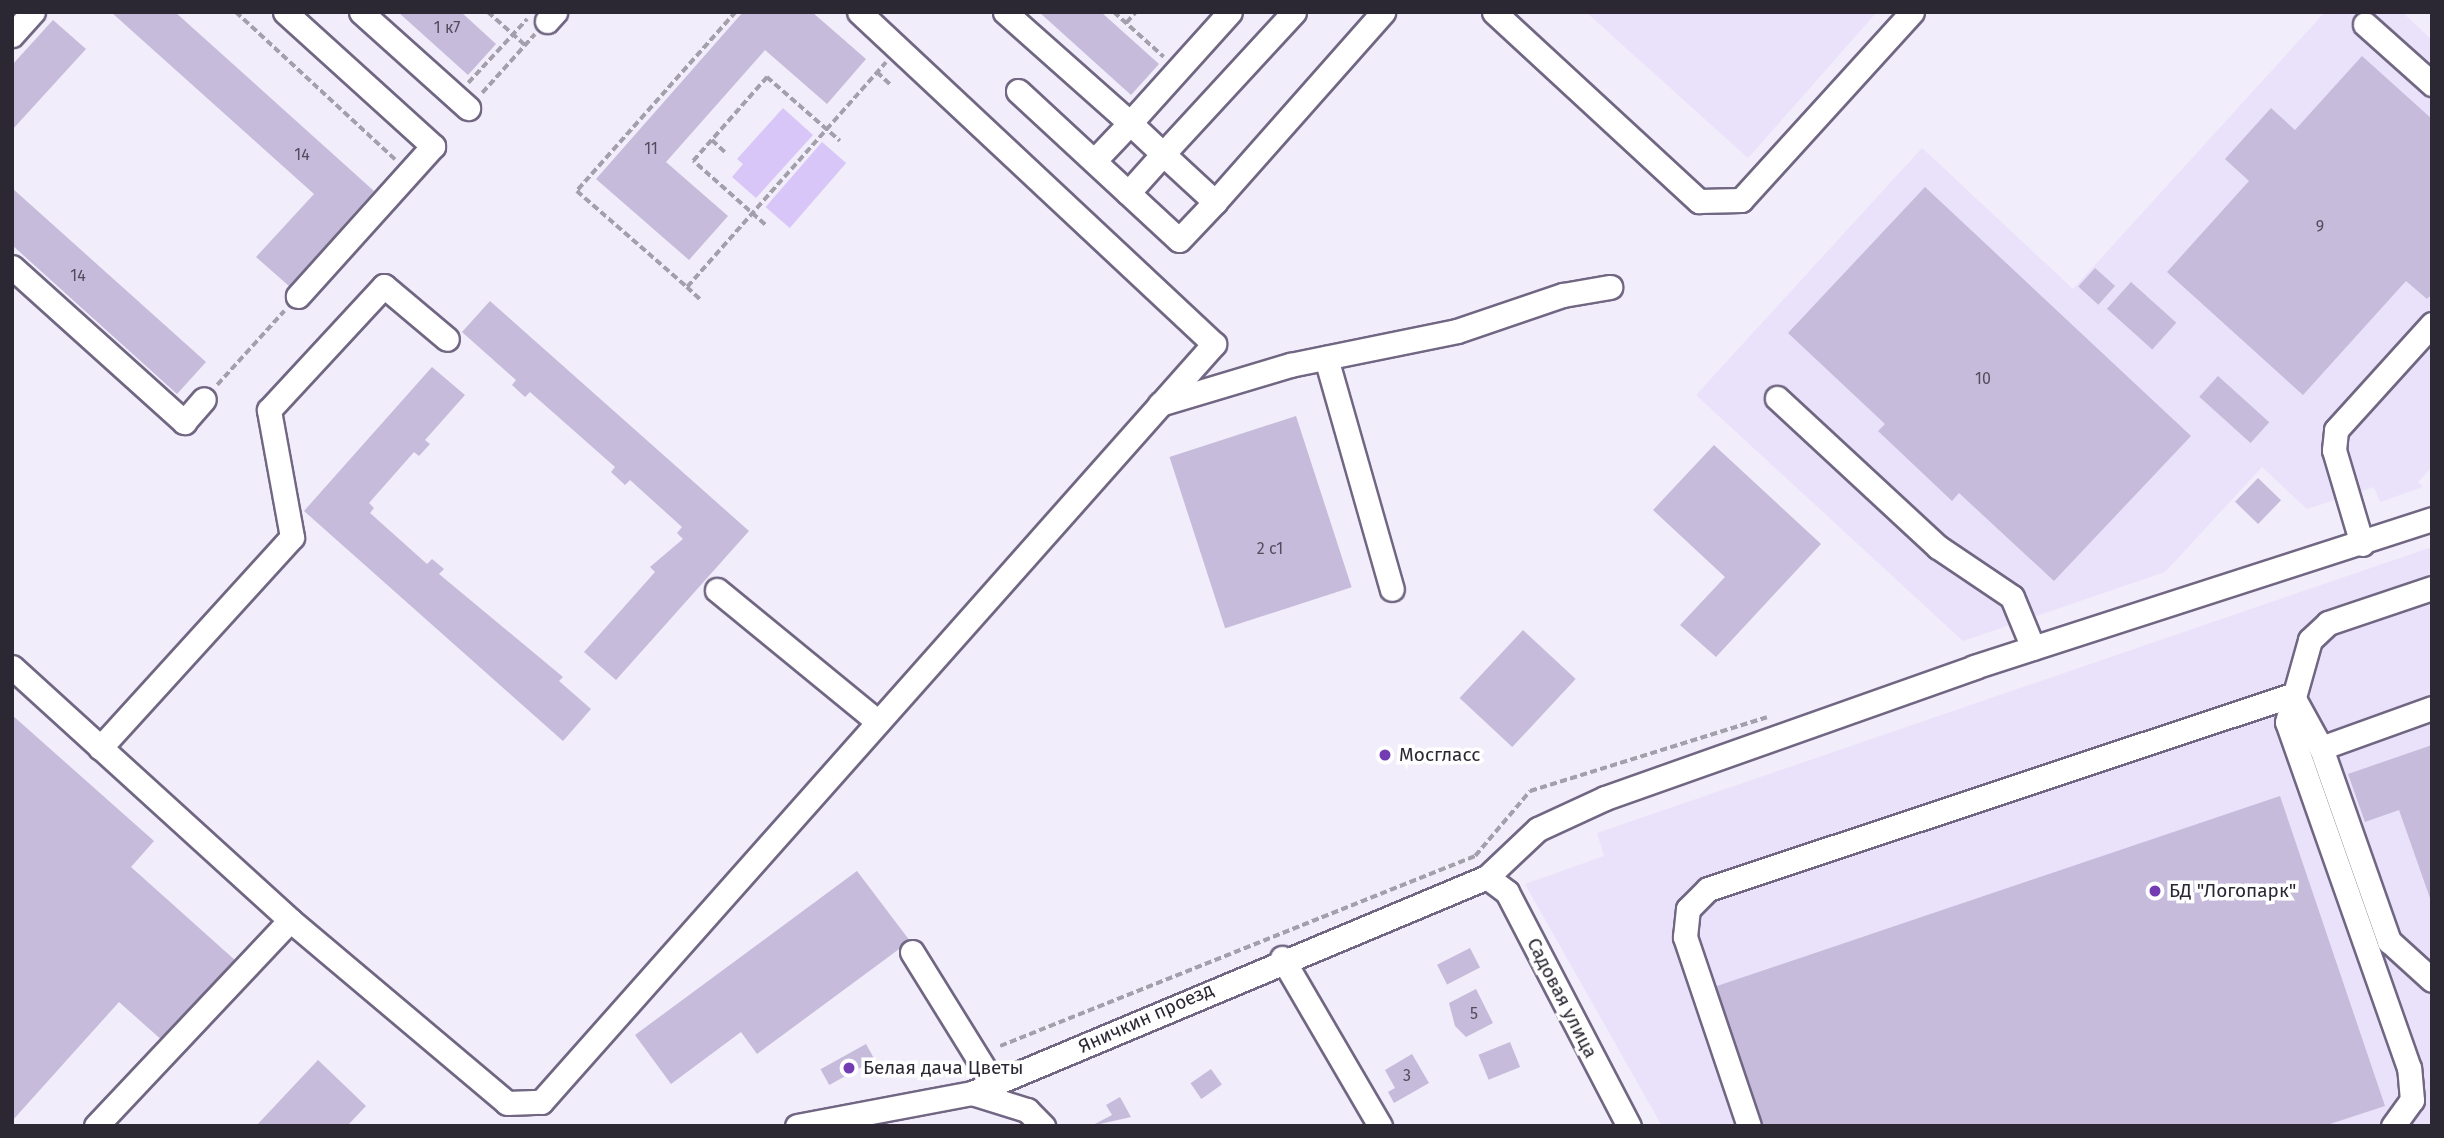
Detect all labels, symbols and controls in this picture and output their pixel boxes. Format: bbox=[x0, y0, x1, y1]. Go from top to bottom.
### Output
house number: 1 к7 bbox=[434, 18, 460, 38]
house number: 11 bbox=[644, 139, 658, 159]
house number: 14 bbox=[294, 145, 310, 165]
house number: 9 bbox=[2316, 217, 2324, 237]
house number: 14 bbox=[70, 266, 86, 286]
house number: 10 bbox=[1975, 369, 1991, 389]
house number: 2 с1 bbox=[1257, 539, 1283, 559]
place label: Мосгласс bbox=[1399, 744, 1480, 766]
marker: Мосгласс bbox=[1377, 747, 1393, 763]
place label: БД "Логопарк" bbox=[2169, 880, 2296, 902]
marker: БД "Логопарк" bbox=[2147, 883, 2163, 899]
street label: Садовая улица bbox=[1522, 934, 1602, 1062]
street label: Яничкин проезд bbox=[1075, 978, 1217, 1058]
house number: 5 bbox=[1470, 1004, 1478, 1024]
place label: Белая дача Цветы bbox=[863, 1057, 1023, 1079]
marker: Белая дача Цветы bbox=[841, 1060, 857, 1076]
house number: 3 bbox=[1403, 1066, 1411, 1086]

